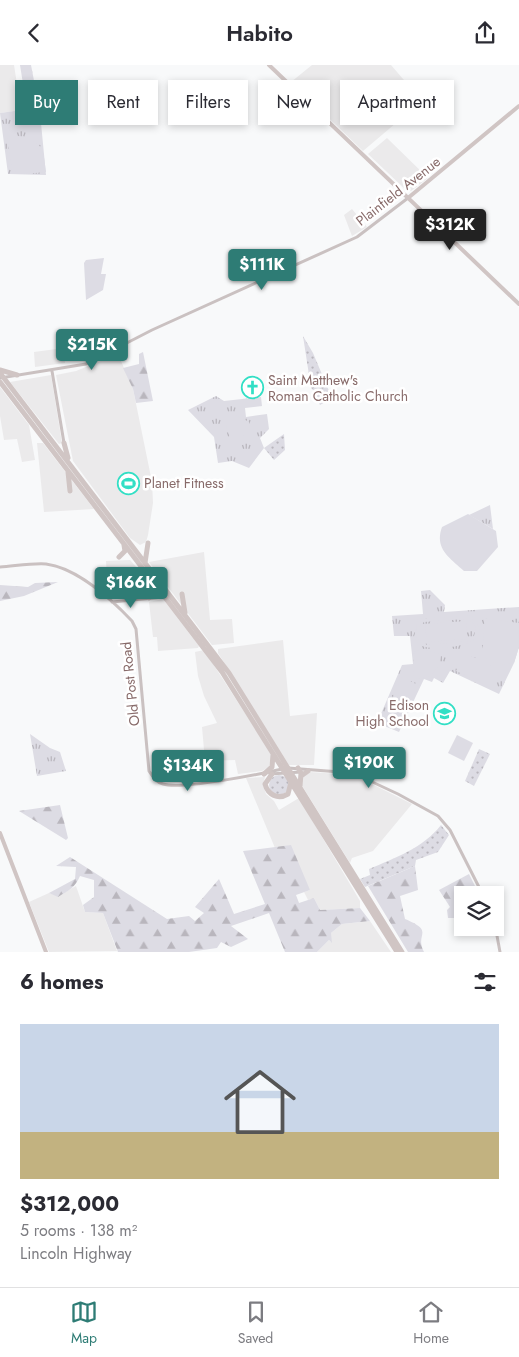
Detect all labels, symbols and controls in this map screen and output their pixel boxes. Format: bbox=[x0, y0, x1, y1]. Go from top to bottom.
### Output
text: Habito bbox=[226, 17, 293, 49]
icon: back bbox=[20, 19, 48, 47]
icon: share bbox=[471, 19, 499, 47]
chip: Buy bbox=[15, 80, 78, 125]
chip: Rent bbox=[88, 80, 158, 125]
chip: Filters bbox=[168, 80, 248, 125]
chip: New bbox=[258, 80, 330, 125]
chip: Apartment bbox=[340, 80, 454, 125]
street label: Plainfield Avenue bbox=[351, 152, 445, 230]
pin: $312K bbox=[415, 209, 485, 251]
text: $312K bbox=[425, 213, 475, 236]
pin: $111K bbox=[227, 249, 297, 291]
text: $111K bbox=[239, 253, 285, 276]
pin: $215K bbox=[57, 329, 127, 371]
text: $215K bbox=[67, 333, 117, 356]
place label: Saint Matthew's Roman Catholic Church bbox=[268, 370, 408, 406]
church icon: Saint Matthew's Roman Catholic Church bbox=[240, 376, 264, 400]
sports icon: Planet Fitness bbox=[116, 471, 140, 495]
place label: Planet Fitness bbox=[144, 473, 224, 493]
pin: $166K bbox=[96, 567, 166, 609]
text: $166K bbox=[106, 571, 156, 594]
street label: Old Post Road bbox=[116, 641, 144, 727]
place label: Edison High School bbox=[356, 695, 429, 731]
school or university icon: Edison High School bbox=[433, 701, 457, 725]
pin: $190K bbox=[334, 747, 404, 789]
pin: $134K bbox=[153, 749, 223, 792]
text: $190K bbox=[344, 751, 394, 774]
text: $134K bbox=[163, 754, 213, 777]
map controls bbox=[454, 886, 504, 936]
button: layers bbox=[454, 886, 504, 936]
text: 6 homes bbox=[20, 967, 104, 997]
icon: filters bbox=[471, 968, 499, 996]
icon: home bbox=[215, 1057, 305, 1147]
text: $312,000 bbox=[20, 1189, 119, 1219]
text: 5 rooms · 138 m² bbox=[20, 1219, 137, 1242]
text: Lincoln Highway bbox=[20, 1242, 132, 1265]
tab: Map bbox=[70, 1298, 98, 1348]
tab: Saved bbox=[238, 1298, 273, 1348]
tab: Home bbox=[413, 1298, 449, 1348]

